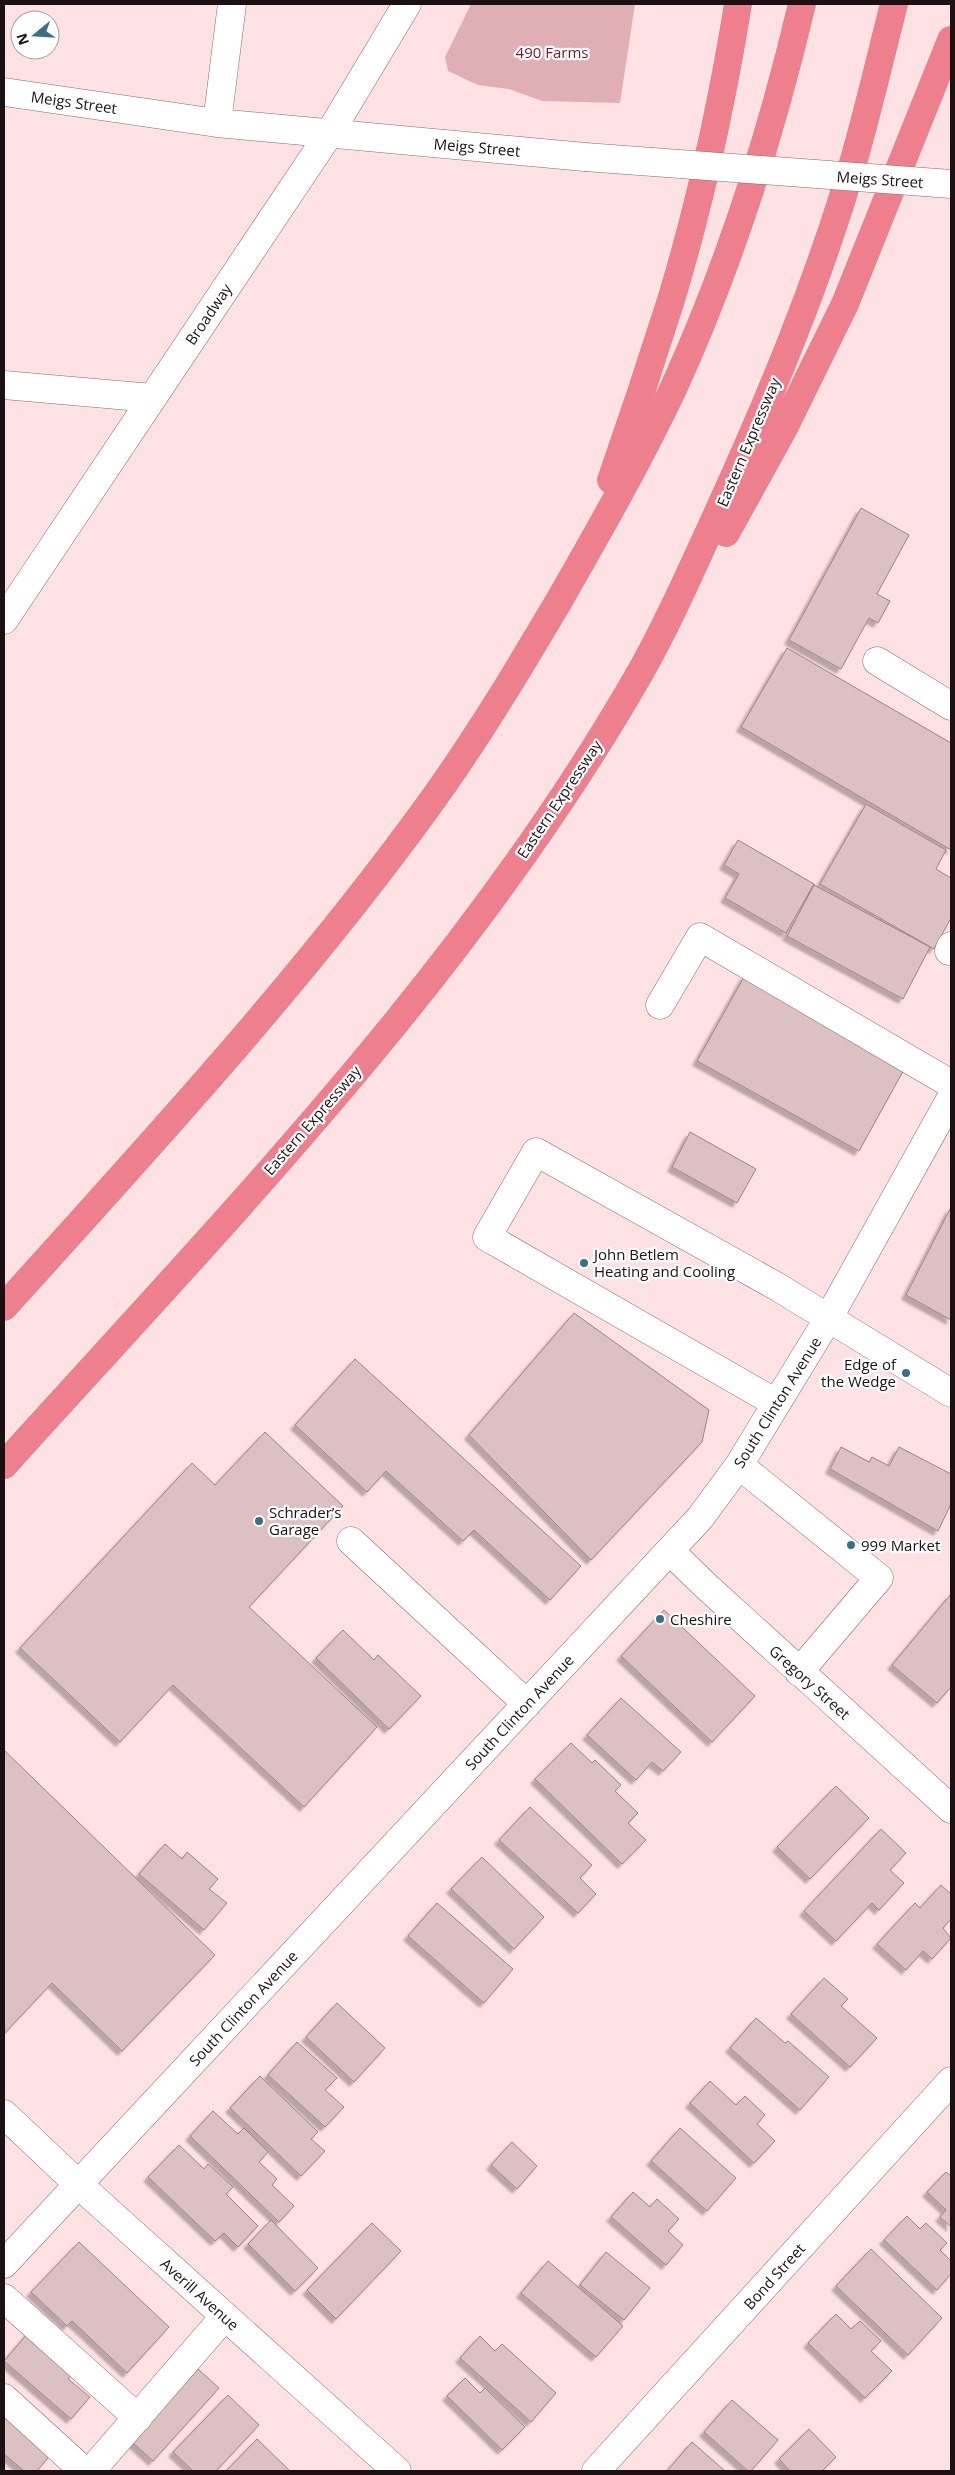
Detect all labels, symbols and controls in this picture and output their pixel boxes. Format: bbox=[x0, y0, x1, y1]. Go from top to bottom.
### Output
north arrow bbox=[10, 10, 60, 60]
text: N bbox=[11, 31, 33, 48]
park label: 490 Farms bbox=[516, 42, 588, 62]
street label: Meigs Street bbox=[30, 86, 118, 118]
street label: Meigs Street bbox=[433, 133, 521, 161]
street label: Meigs Street bbox=[836, 166, 924, 192]
street label: Broadway bbox=[180, 279, 236, 349]
street label: Eastern Expressway bbox=[712, 374, 784, 510]
street label: Eastern Expressway bbox=[512, 736, 606, 862]
street label: Eastern Expressway bbox=[259, 1061, 365, 1179]
place label: John Betlem Heating and Cooling bbox=[592, 1244, 735, 1281]
marker: John Betlem Heating and Cooling bbox=[578, 1257, 590, 1269]
street label: South Clinton Avenue bbox=[729, 1333, 825, 1471]
place label: Edge of the Wedge bbox=[821, 1354, 897, 1391]
marker: Edge of the Wedge bbox=[900, 1367, 912, 1379]
place label: Schrader’s Garage bbox=[269, 1502, 342, 1539]
marker: Schrader’s Garage bbox=[253, 1515, 265, 1527]
place label: 999 Market bbox=[861, 1535, 940, 1555]
marker: 999 Market bbox=[845, 1539, 857, 1551]
place label: Cheshire bbox=[670, 1609, 732, 1629]
marker: Cheshire bbox=[654, 1613, 666, 1625]
street label: Gregory Street bbox=[765, 1640, 855, 1724]
street label: South Clinton Avenue bbox=[460, 1650, 578, 1774]
street label: South Clinton Avenue bbox=[184, 1946, 302, 2070]
street label: Bond Street bbox=[739, 2239, 809, 2313]
street label: Averill Avenue bbox=[157, 2253, 243, 2335]

